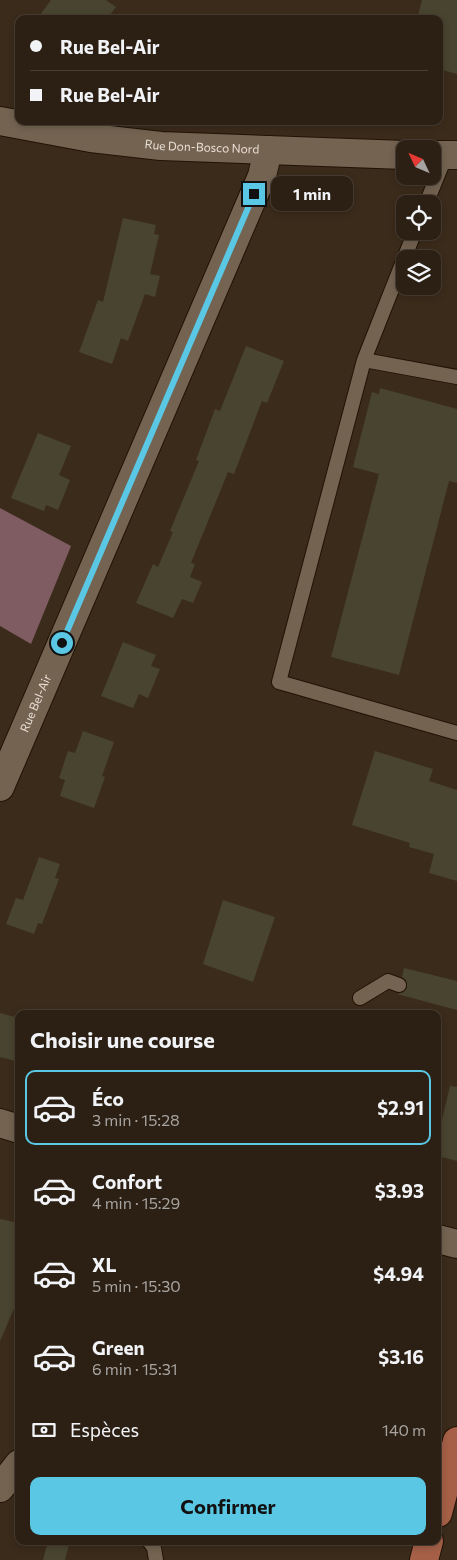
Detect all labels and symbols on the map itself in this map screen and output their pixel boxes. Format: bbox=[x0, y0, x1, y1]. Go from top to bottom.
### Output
street label: Rue Don-Bosco Nord bbox=[144, 136, 260, 156]
north arrow bbox=[396, 140, 441, 185]
callout: 1 min bbox=[272, 176, 354, 212]
route end bbox=[243, 183, 265, 205]
route start bbox=[51, 632, 73, 654]
street label: Rue Bel-Air bbox=[16, 672, 54, 734]

